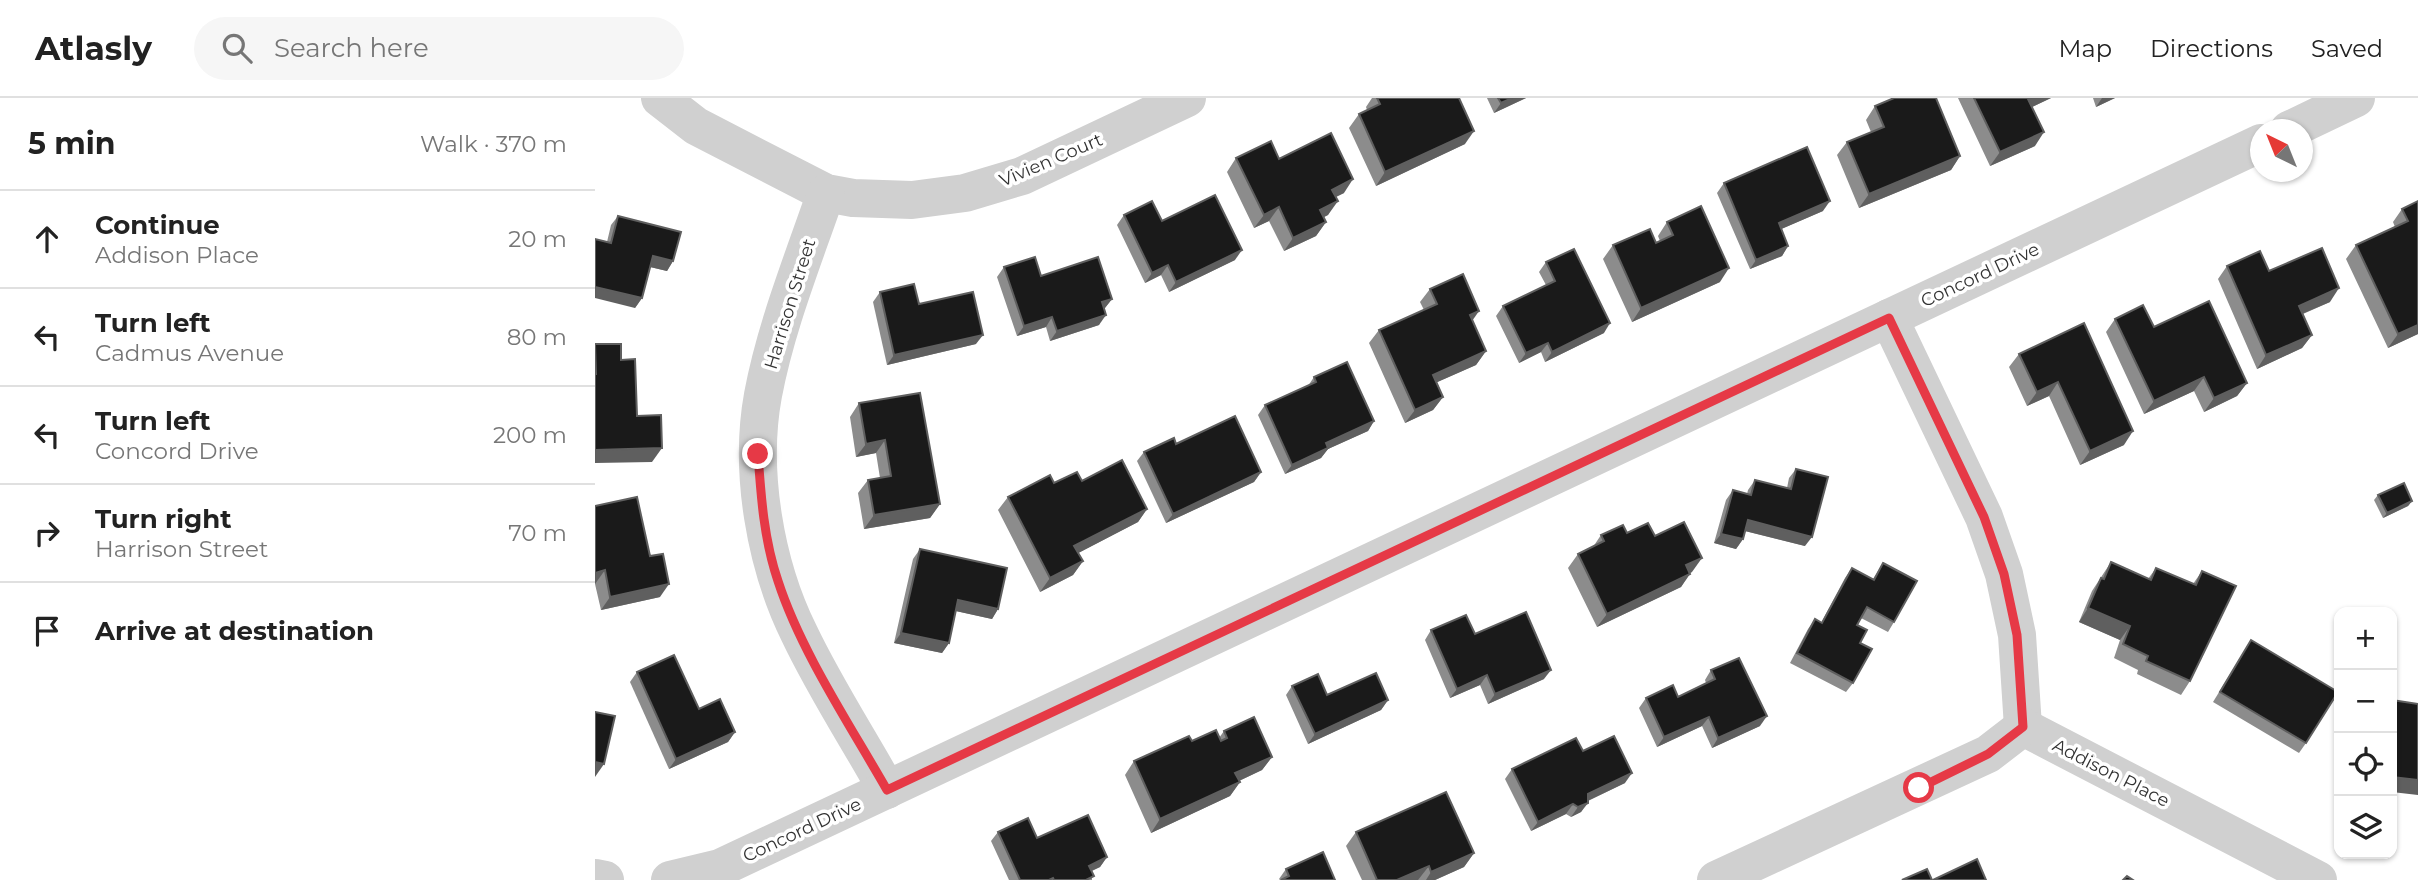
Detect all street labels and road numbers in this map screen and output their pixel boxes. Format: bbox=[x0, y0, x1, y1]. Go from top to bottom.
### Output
street label: Vivien Court bbox=[996, 128, 1106, 192]
street label: Harrison Street bbox=[760, 236, 820, 372]
street label: Concord Drive bbox=[1917, 238, 2043, 312]
street label: Addison Place bbox=[2049, 734, 2173, 812]
street label: Concord Drive bbox=[739, 793, 865, 867]

